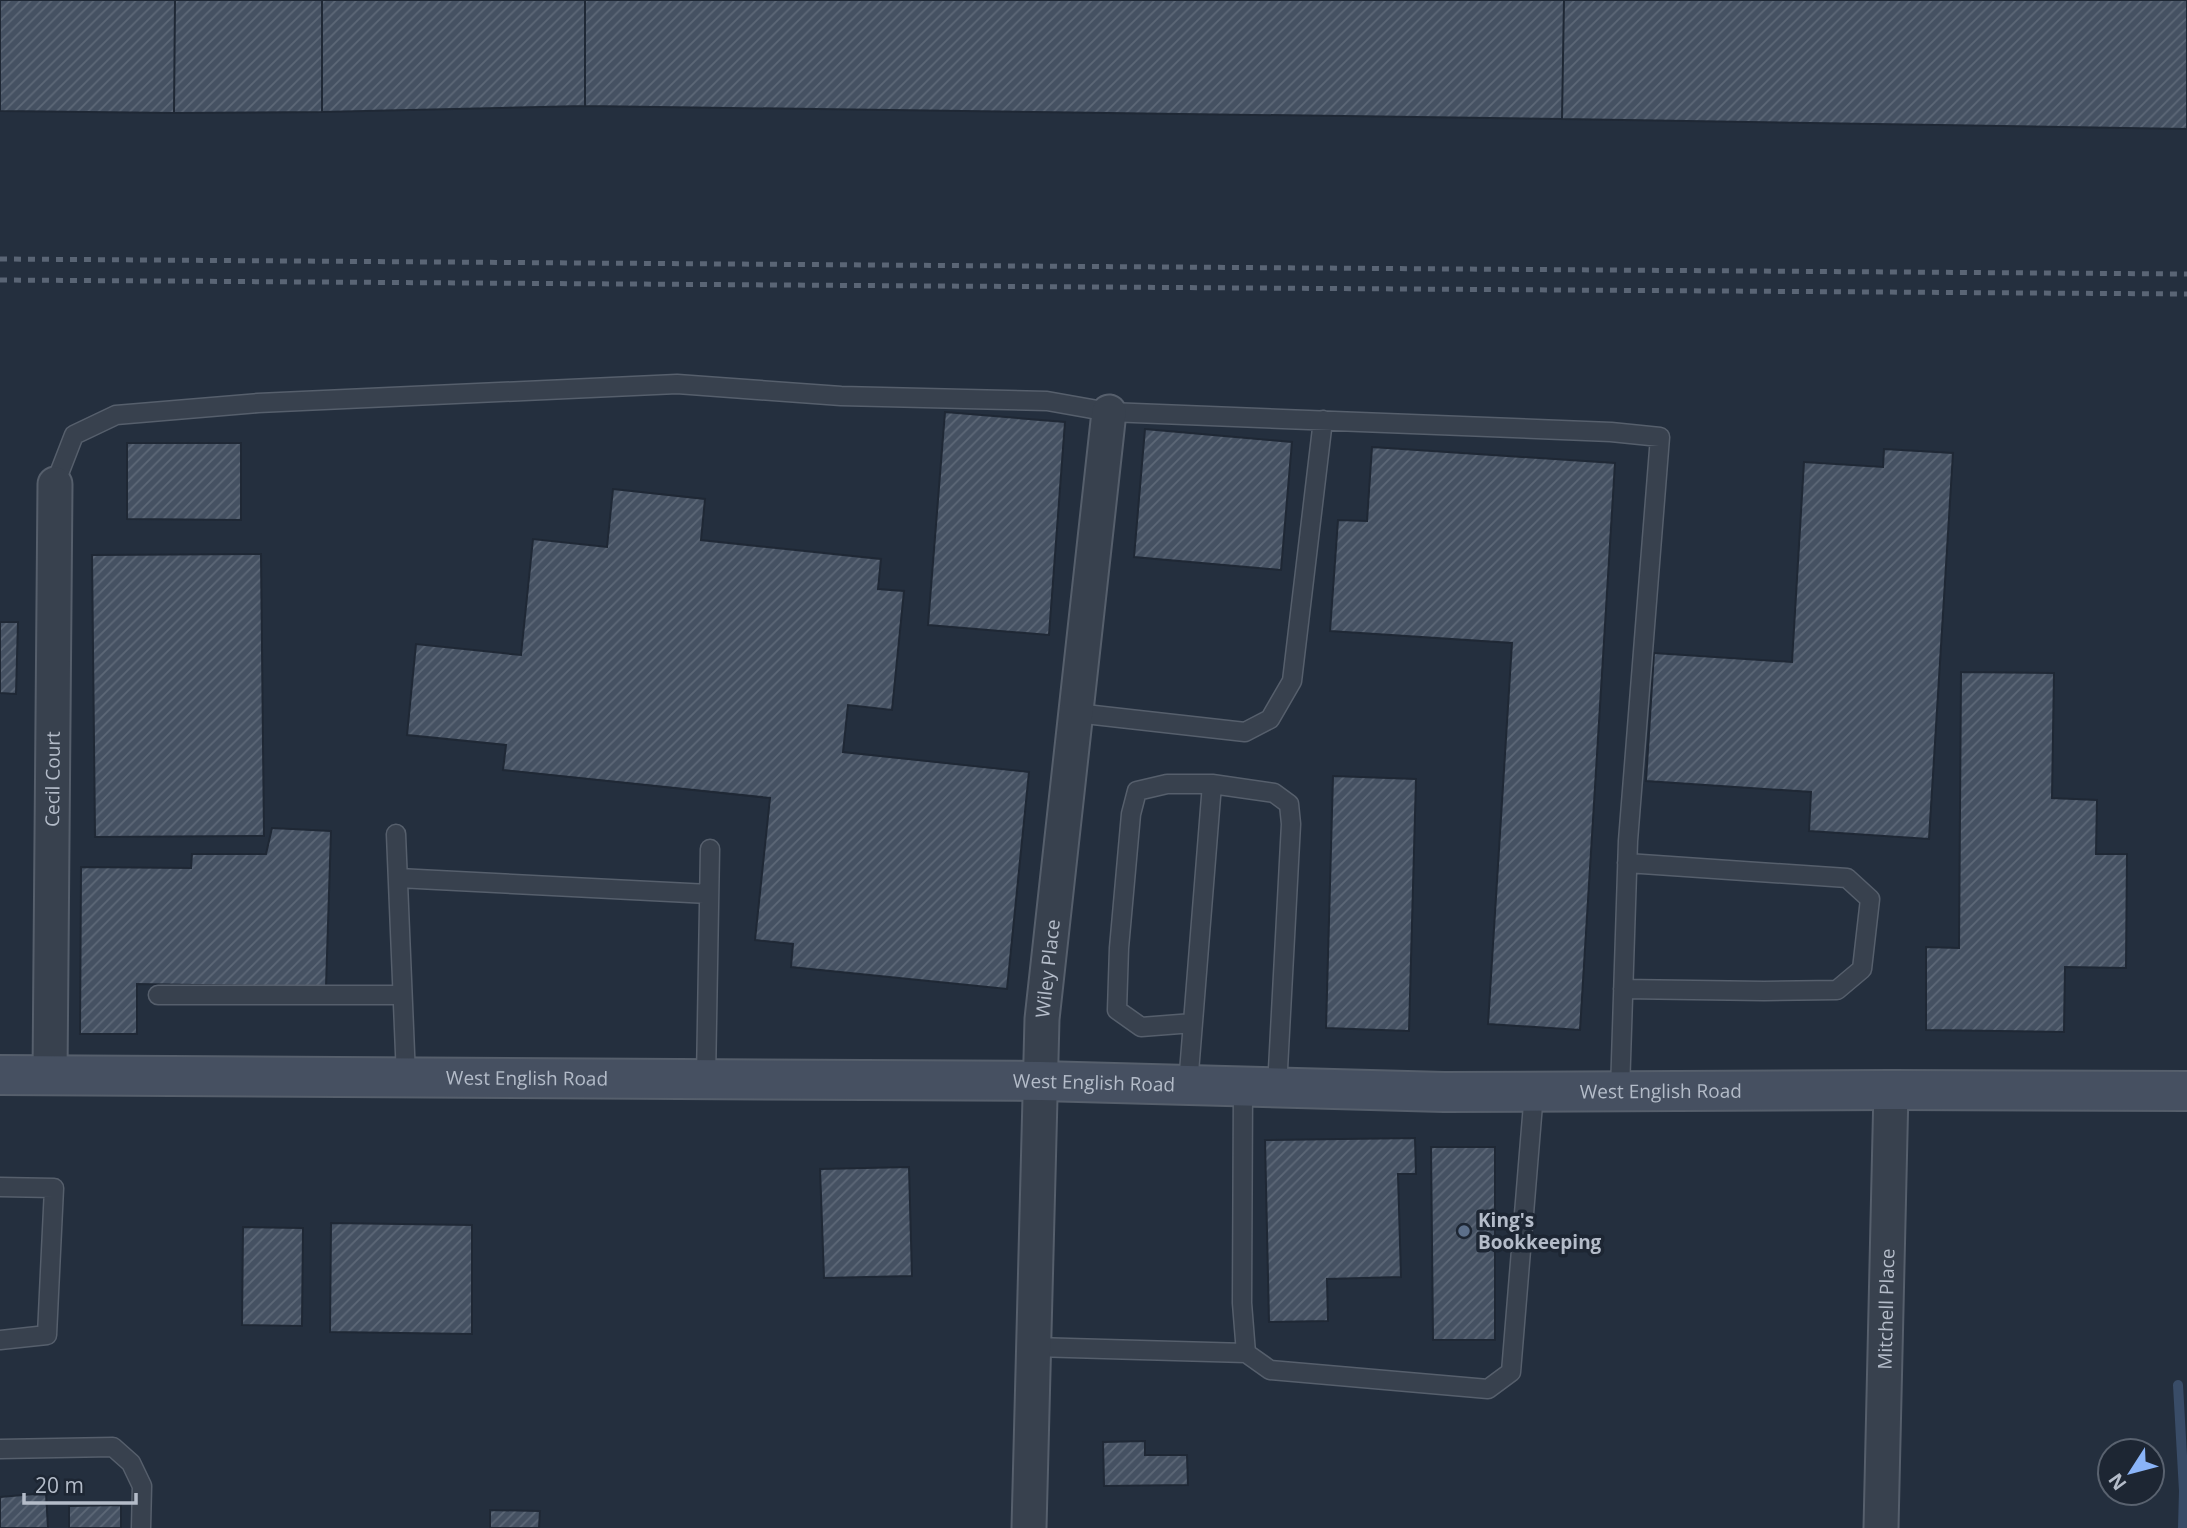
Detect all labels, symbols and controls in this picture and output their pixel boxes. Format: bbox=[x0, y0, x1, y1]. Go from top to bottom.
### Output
street label: Cecil Court bbox=[39, 731, 66, 827]
street label: Wiley Place bbox=[1029, 918, 1066, 1019]
street label: West English Road bbox=[446, 1065, 608, 1092]
street label: West English Road bbox=[1013, 1068, 1175, 1098]
street label: West English Road bbox=[1580, 1078, 1742, 1104]
place label: King's Bookkeeping bbox=[1478, 1207, 1602, 1255]
marker: King's Bookkeeping bbox=[1456, 1223, 1472, 1239]
street label: Mitchell Place bbox=[1872, 1248, 1900, 1370]
north arrow bbox=[2096, 1437, 2166, 1507]
scale bar bbox=[24, 1462, 136, 1506]
text: N bbox=[2102, 1468, 2132, 1496]
text: 20 m bbox=[35, 1471, 84, 1499]

